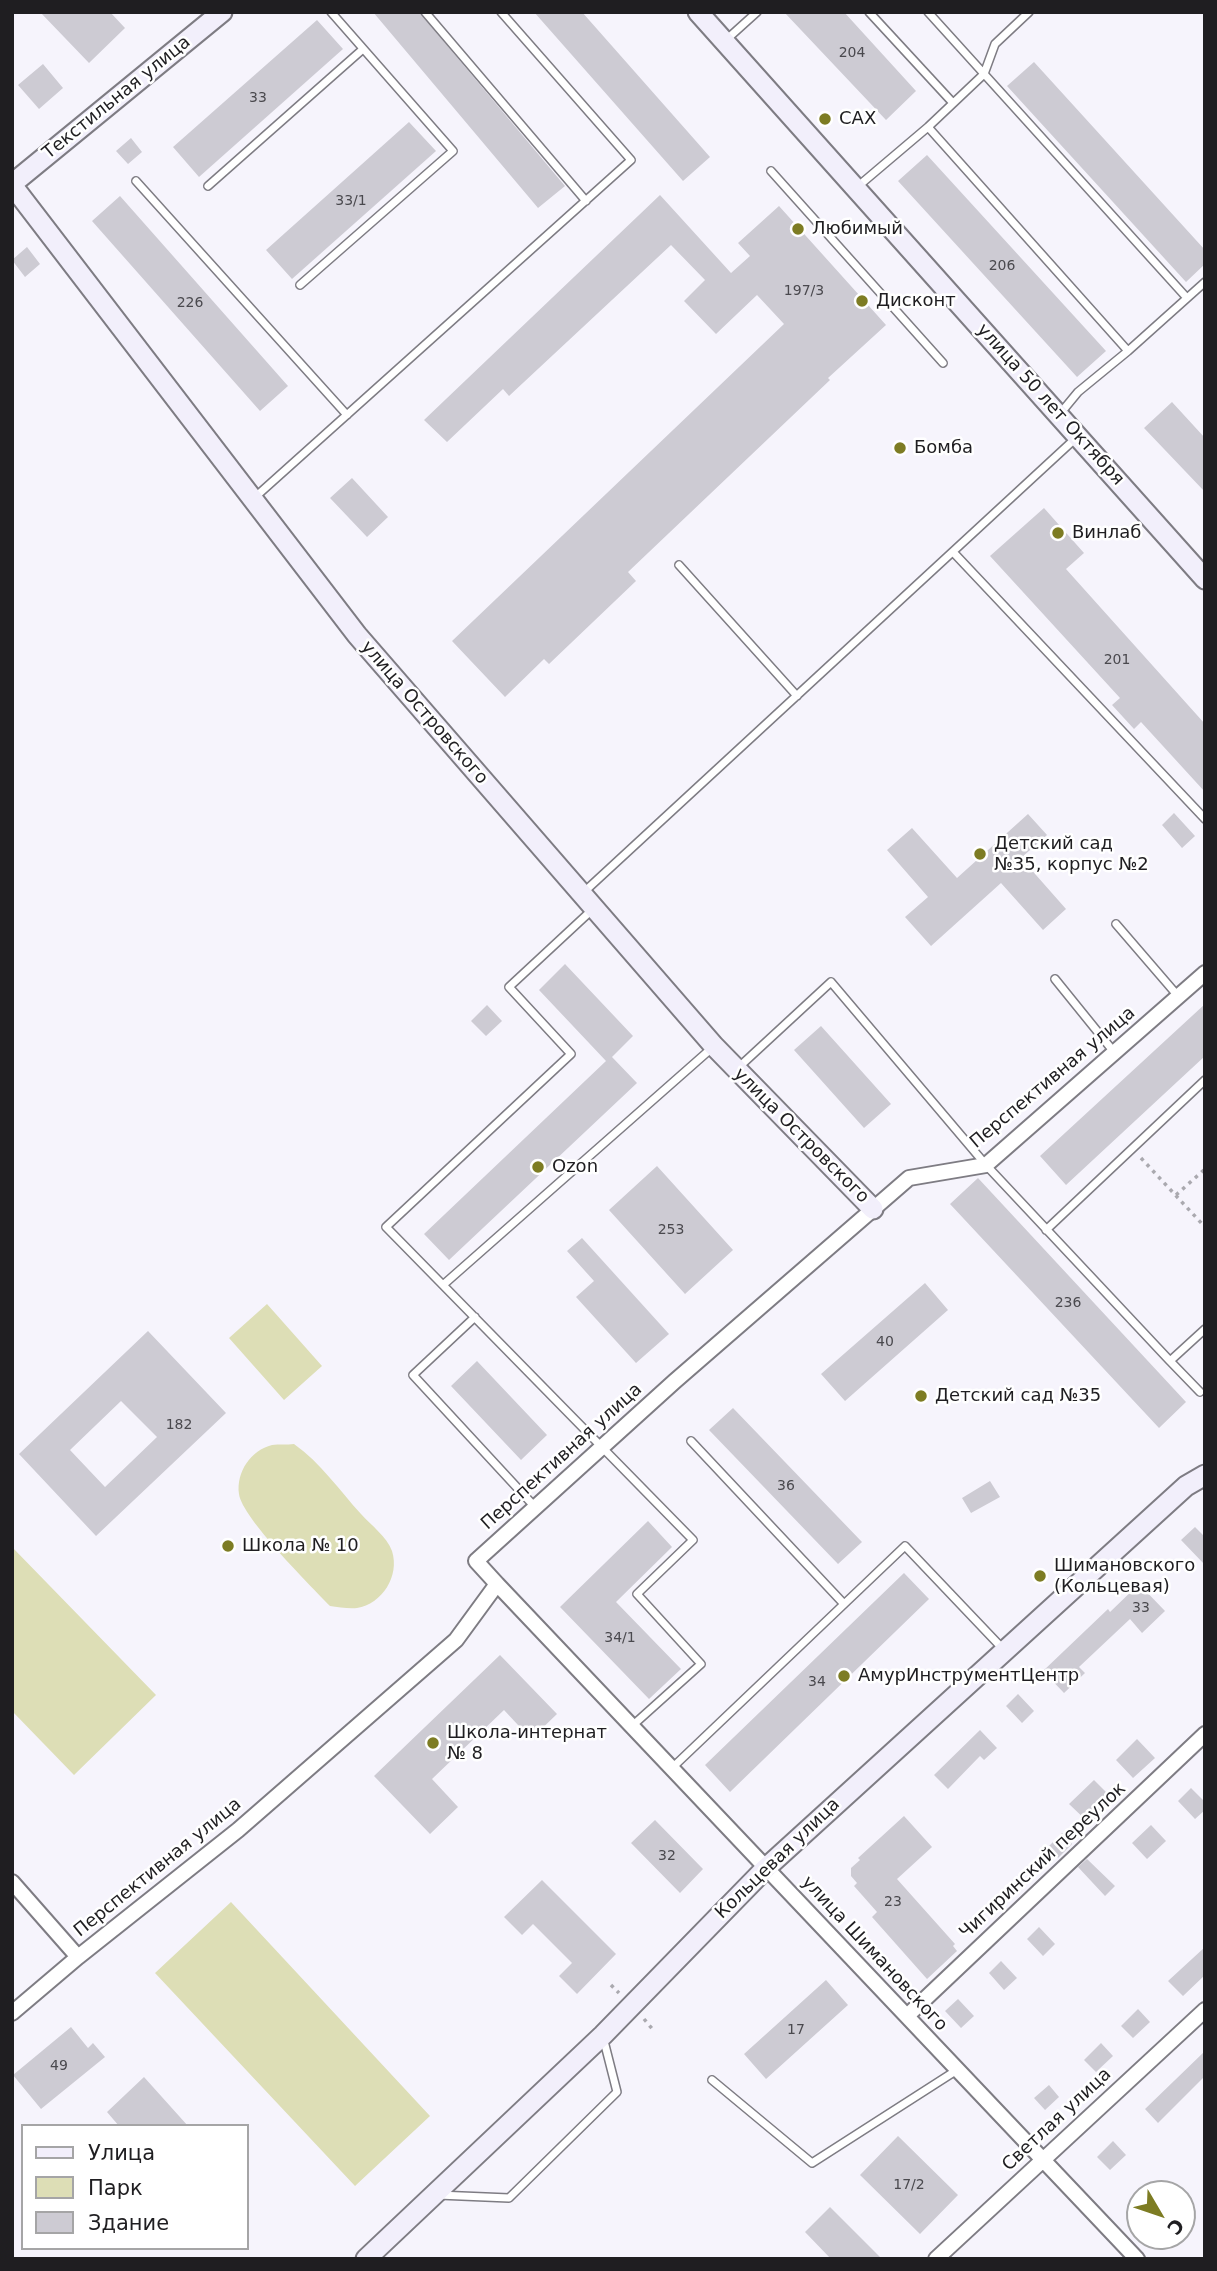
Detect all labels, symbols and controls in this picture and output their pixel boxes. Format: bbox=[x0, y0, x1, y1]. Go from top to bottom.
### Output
street label: Текстильная улица bbox=[39, 32, 195, 164]
house number: 204 bbox=[839, 45, 865, 61]
house number: 33 bbox=[249, 90, 267, 106]
place label: САХ bbox=[839, 108, 876, 130]
marker: САХ bbox=[817, 111, 833, 127]
house number: 33/1 bbox=[335, 193, 367, 209]
place label: Любимый bbox=[812, 218, 903, 240]
marker: Любимый bbox=[790, 221, 806, 237]
house number: 206 bbox=[989, 258, 1015, 274]
house number: 197/3 bbox=[784, 283, 824, 299]
place label: Дисконт bbox=[876, 290, 956, 312]
marker: Дисконт bbox=[854, 293, 870, 309]
house number: 226 bbox=[177, 295, 203, 311]
street label: улица 50 лет Октября bbox=[972, 320, 1128, 490]
place label: Бомба bbox=[914, 437, 973, 459]
marker: Бомба bbox=[892, 440, 908, 456]
place label: Винлаб bbox=[1072, 522, 1141, 544]
marker: Винлаб bbox=[1050, 525, 1066, 541]
street label: улица Островского bbox=[356, 637, 492, 789]
house number: 201 bbox=[1104, 652, 1130, 668]
place label: Детский сад №35, корпус №2 bbox=[994, 833, 1149, 876]
marker: Детский сад №35, корпус №2 bbox=[972, 846, 988, 862]
street label: Перспективная улица bbox=[966, 1003, 1140, 1153]
street label: улица Островского bbox=[729, 1064, 873, 1208]
place label: Ozon bbox=[552, 1156, 598, 1178]
marker: Ozon bbox=[530, 1159, 546, 1175]
house number: 253 bbox=[658, 1222, 684, 1238]
house number: 236 bbox=[1055, 1295, 1081, 1311]
house number: 40 bbox=[876, 1334, 894, 1350]
street label: Перспективная улица bbox=[477, 1379, 647, 1535]
place label: Детский сад №35 bbox=[935, 1385, 1101, 1407]
marker: Детский сад №35 bbox=[913, 1388, 929, 1404]
house number: 182 bbox=[166, 1417, 192, 1433]
house number: 36 bbox=[777, 1478, 795, 1494]
place label: Школа № 10 bbox=[242, 1535, 359, 1557]
marker: Школа № 10 bbox=[220, 1538, 236, 1554]
place label: Шимановского (Кольцевая) bbox=[1054, 1555, 1195, 1598]
marker: Шимановского (Кольцевая) bbox=[1032, 1568, 1048, 1584]
house number: 33 bbox=[1132, 1600, 1150, 1616]
house number: 34/1 bbox=[604, 1630, 636, 1646]
place label: АмурИнструментЦентр bbox=[858, 1665, 1079, 1687]
marker: АмурИнструментЦентр bbox=[836, 1668, 852, 1684]
house number: 34 bbox=[808, 1674, 826, 1690]
place label: Школа-интернат № 8 bbox=[447, 1722, 607, 1764]
marker: Школа-интернат № 8 bbox=[425, 1735, 441, 1751]
street label: Чигиринский переулок bbox=[955, 1778, 1131, 1944]
street label: Перспективная улица bbox=[70, 1794, 246, 1942]
street label: Кольцевая улица bbox=[711, 1794, 845, 1924]
house number: 32 bbox=[658, 1848, 676, 1864]
street label: улица Шимановского bbox=[797, 1872, 951, 2036]
house number: 23 bbox=[884, 1894, 902, 1910]
house number: 17 bbox=[787, 2022, 805, 2038]
house number: 49 bbox=[50, 2058, 68, 2074]
street label: Светлая улица bbox=[998, 2064, 1116, 2176]
legend bbox=[21, 2124, 248, 2250]
text: Улица bbox=[88, 2141, 155, 2165]
text: Парк bbox=[88, 2176, 143, 2200]
house number: 17/2 bbox=[893, 2177, 925, 2193]
north arrow bbox=[1126, 2180, 1196, 2250]
text: Здание bbox=[88, 2211, 169, 2235]
text: С bbox=[1163, 2215, 1189, 2239]

